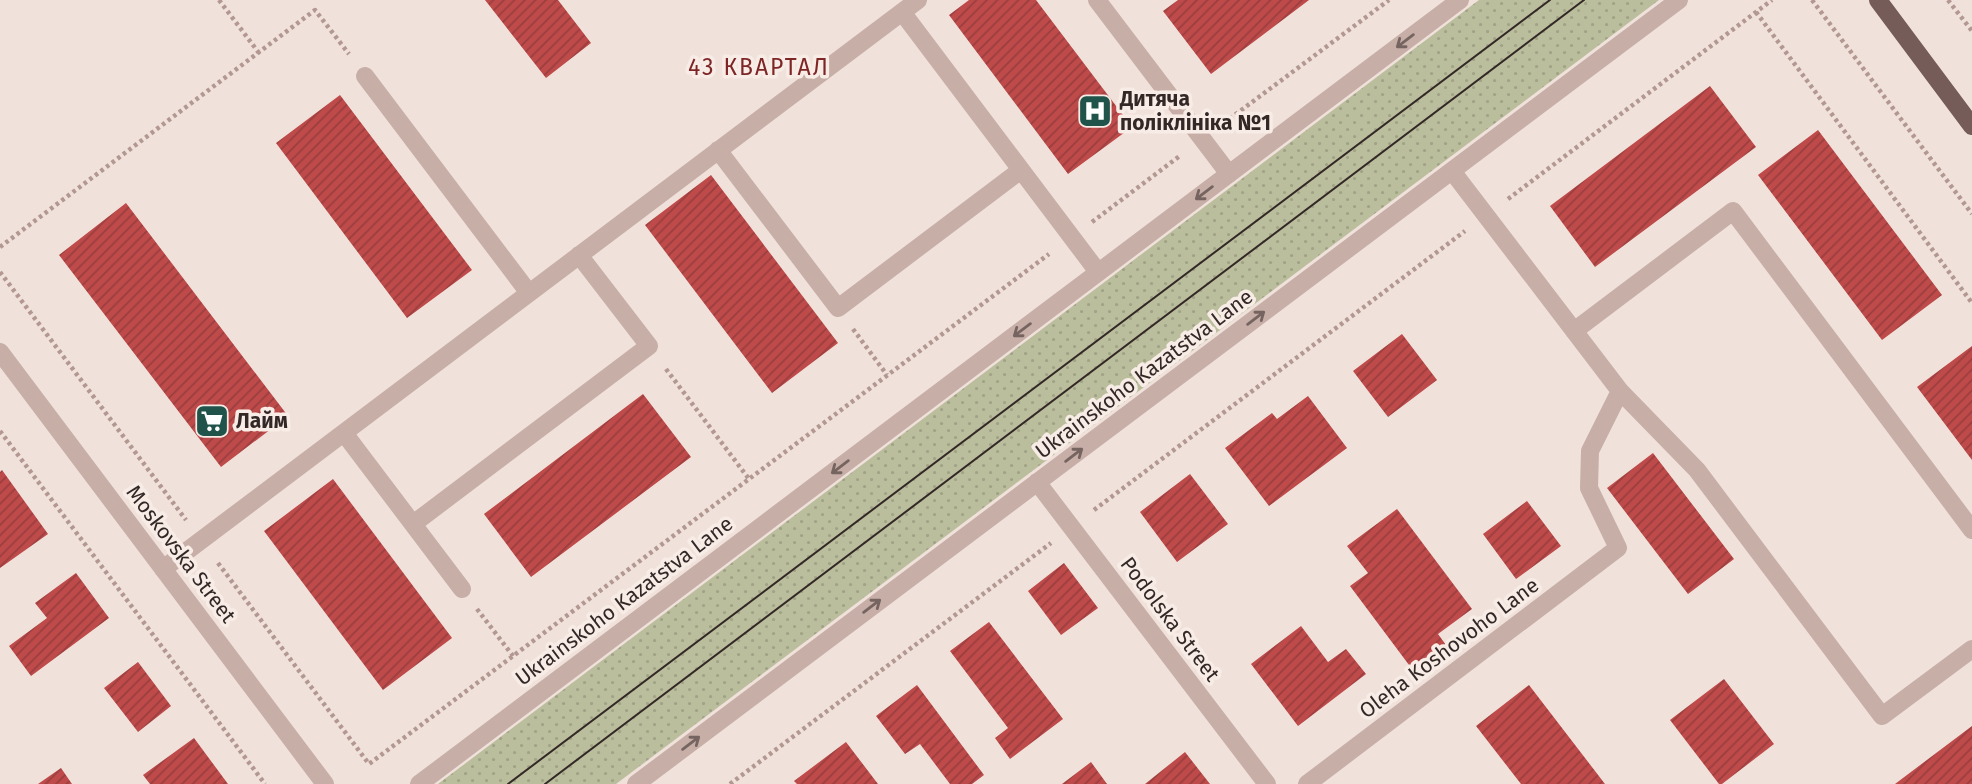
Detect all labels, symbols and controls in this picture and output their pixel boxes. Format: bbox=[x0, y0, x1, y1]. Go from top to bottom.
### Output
one-way arrow bbox=[1396, 34, 1415, 48]
district label: 43 КВАРТАЛ bbox=[688, 53, 830, 81]
place label: Дитяча поліклініка №1 bbox=[1119, 86, 1271, 136]
hospital icon: Дитяча поліклініка №1 bbox=[1076, 92, 1114, 130]
one-way arrow bbox=[1195, 185, 1214, 200]
street label: Ukrainskoho Kazatstva Lane bbox=[1030, 284, 1258, 464]
one-way arrow bbox=[1246, 311, 1265, 325]
one-way arrow bbox=[1013, 322, 1032, 337]
supermarket icon: Лайм bbox=[193, 402, 231, 440]
place label: Лайм bbox=[236, 408, 288, 434]
one-way arrow bbox=[1064, 447, 1083, 462]
one-way arrow bbox=[832, 459, 850, 474]
street label: Moskovska Street bbox=[121, 480, 241, 628]
street label: Ukrainskoho Kazatstva Lane bbox=[510, 511, 738, 691]
street label: Podolska Street bbox=[1115, 552, 1225, 687]
street label: Oleha Koshovoho Lane bbox=[1354, 572, 1544, 724]
one-way arrow bbox=[863, 599, 881, 614]
one-way arrow bbox=[681, 736, 700, 751]

